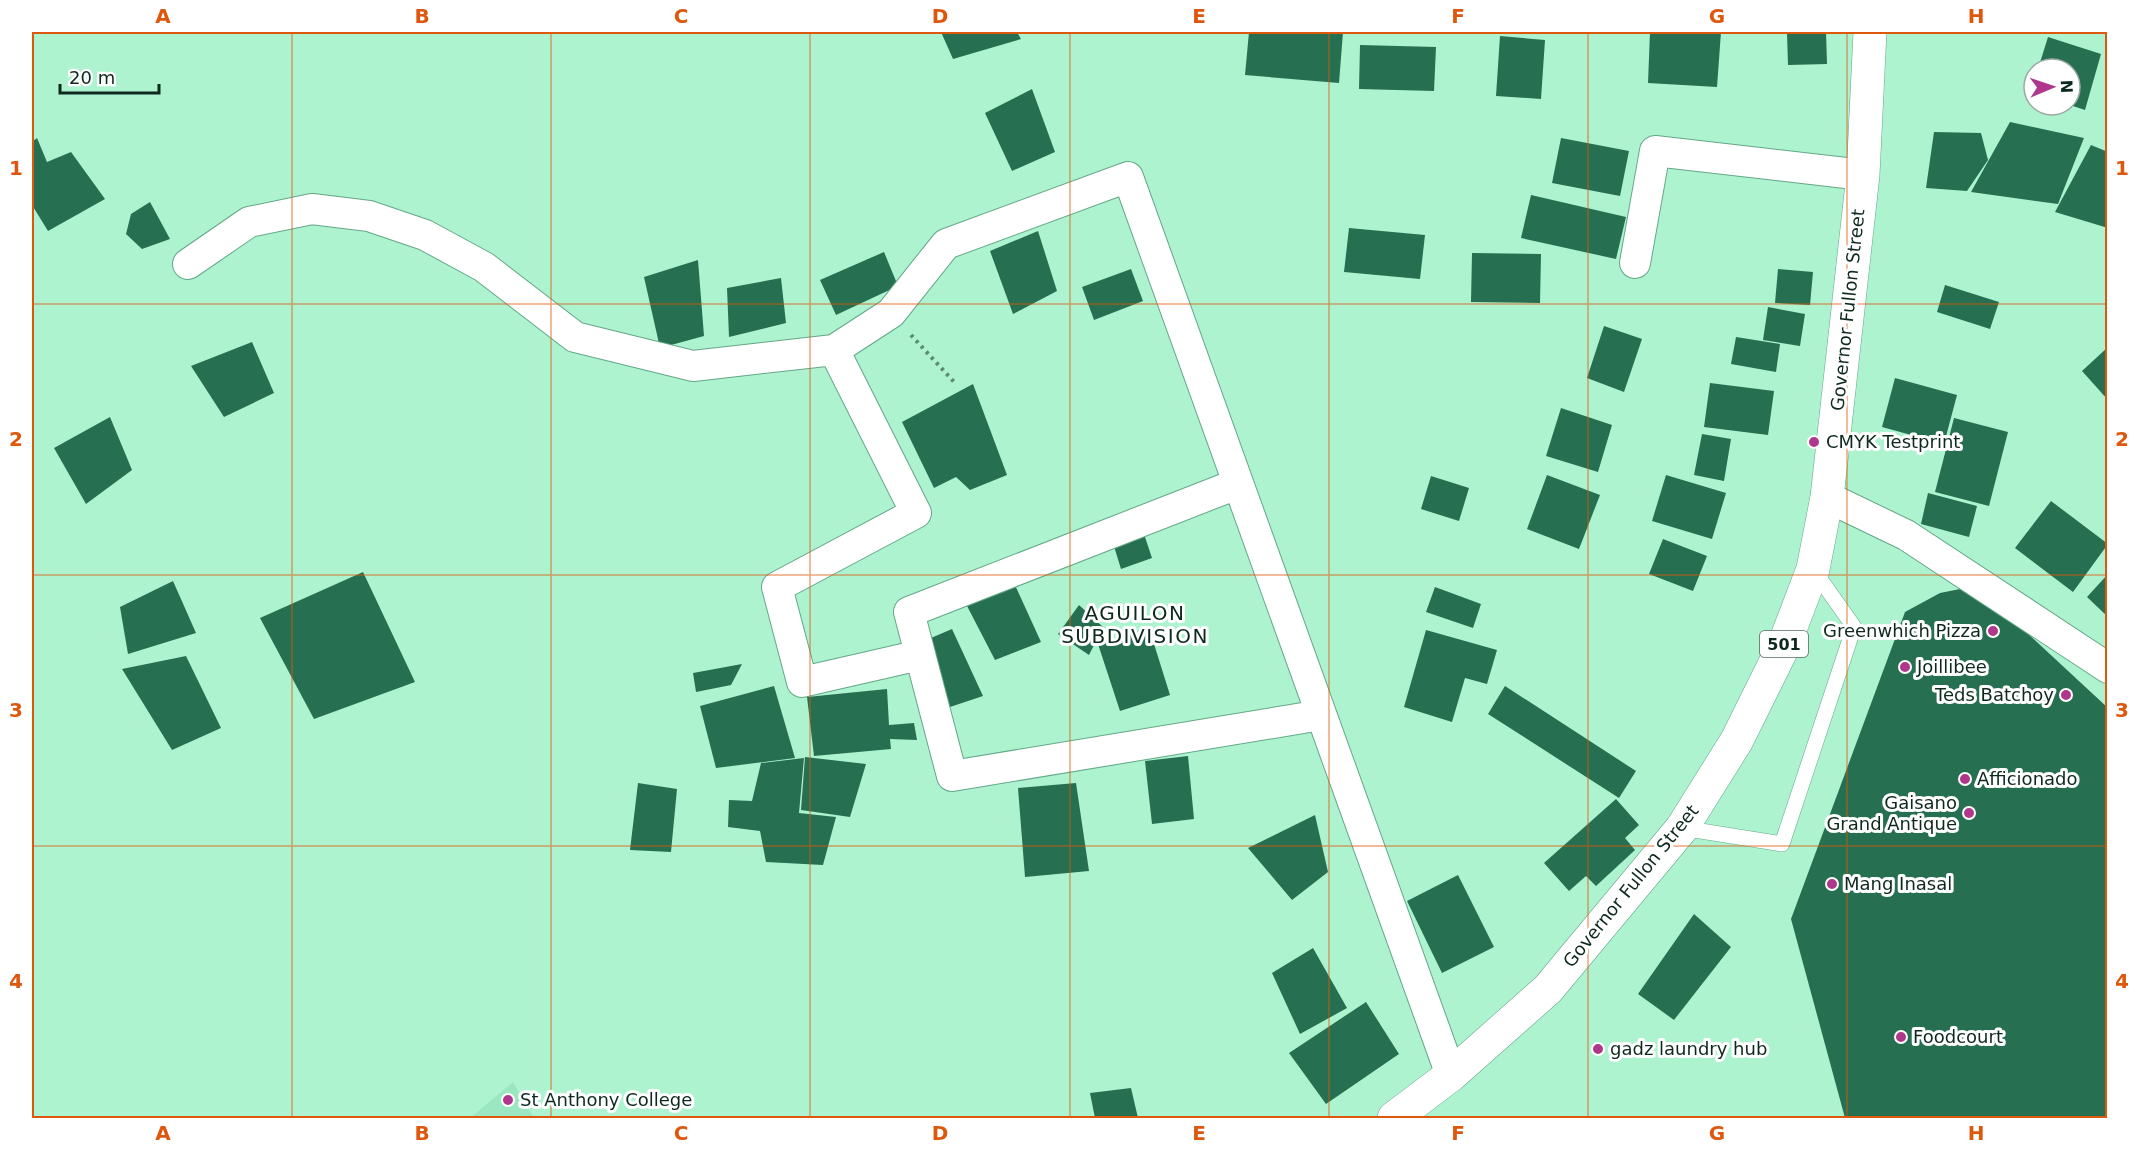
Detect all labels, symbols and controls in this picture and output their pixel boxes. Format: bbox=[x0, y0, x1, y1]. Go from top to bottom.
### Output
text: A bbox=[155, 4, 171, 28]
text: B bbox=[414, 4, 430, 28]
text: C bbox=[674, 4, 688, 28]
text: D bbox=[932, 4, 948, 28]
text: E bbox=[1192, 4, 1206, 28]
text: F bbox=[1451, 4, 1465, 28]
text: G bbox=[1709, 4, 1725, 28]
text: H bbox=[1968, 4, 1984, 28]
scale bar bbox=[60, 57, 159, 95]
north arrow bbox=[2022, 57, 2082, 117]
text: 20 m bbox=[69, 67, 115, 88]
text: N bbox=[2057, 79, 2076, 94]
text: 1 bbox=[9, 156, 23, 180]
text: 1 bbox=[2115, 156, 2129, 180]
street label: Governor Fullon Street bbox=[1826, 208, 1869, 412]
text: 2 bbox=[9, 427, 23, 451]
text: 2 bbox=[2115, 427, 2129, 451]
place label: CMYK Testprint bbox=[1826, 431, 1960, 452]
marker: CMYK Testprint bbox=[1807, 435, 1821, 449]
district label: AGUILON SUBDIVISION bbox=[1061, 601, 1209, 648]
place label: Greenwhich Pizza bbox=[1823, 620, 1981, 641]
marker: Greenwhich Pizza bbox=[1986, 624, 2000, 638]
road number: 501 bbox=[1760, 631, 1808, 657]
place label: Joillibee bbox=[1916, 656, 1987, 677]
marker: Joillibee bbox=[1898, 660, 1912, 674]
place label: Teds Batchoy bbox=[1934, 684, 2054, 705]
marker: Teds Batchoy bbox=[2059, 688, 2073, 702]
text: 3 bbox=[9, 698, 23, 722]
text: 3 bbox=[2115, 698, 2129, 722]
place label: Afficionado bbox=[1977, 768, 2078, 789]
marker: Afficionado bbox=[1958, 772, 1972, 786]
place label: Gaisano Grand Antique bbox=[1826, 792, 1957, 834]
street label: Governor Fullon Street bbox=[1559, 800, 1703, 971]
marker: Gaisano Grand Antique bbox=[1962, 806, 1976, 820]
place label: Mang Inasal bbox=[1844, 873, 1952, 894]
marker: Mang Inasal bbox=[1825, 877, 1839, 891]
text: 4 bbox=[9, 969, 23, 993]
text: 4 bbox=[2115, 969, 2129, 993]
place label: Foodcourt bbox=[1913, 1026, 2003, 1047]
marker: Foodcourt bbox=[1894, 1030, 1908, 1044]
place label: gadz laundry hub bbox=[1610, 1038, 1767, 1059]
marker: gadz laundry hub bbox=[1591, 1042, 1605, 1056]
place label: St Anthony College bbox=[520, 1089, 692, 1110]
marker: St Anthony College bbox=[501, 1093, 515, 1107]
text: A bbox=[155, 1121, 171, 1145]
text: B bbox=[414, 1121, 430, 1145]
text: C bbox=[674, 1121, 688, 1145]
text: D bbox=[932, 1121, 948, 1145]
text: E bbox=[1192, 1121, 1206, 1145]
text: F bbox=[1451, 1121, 1465, 1145]
text: G bbox=[1709, 1121, 1725, 1145]
text: H bbox=[1968, 1121, 1984, 1145]

